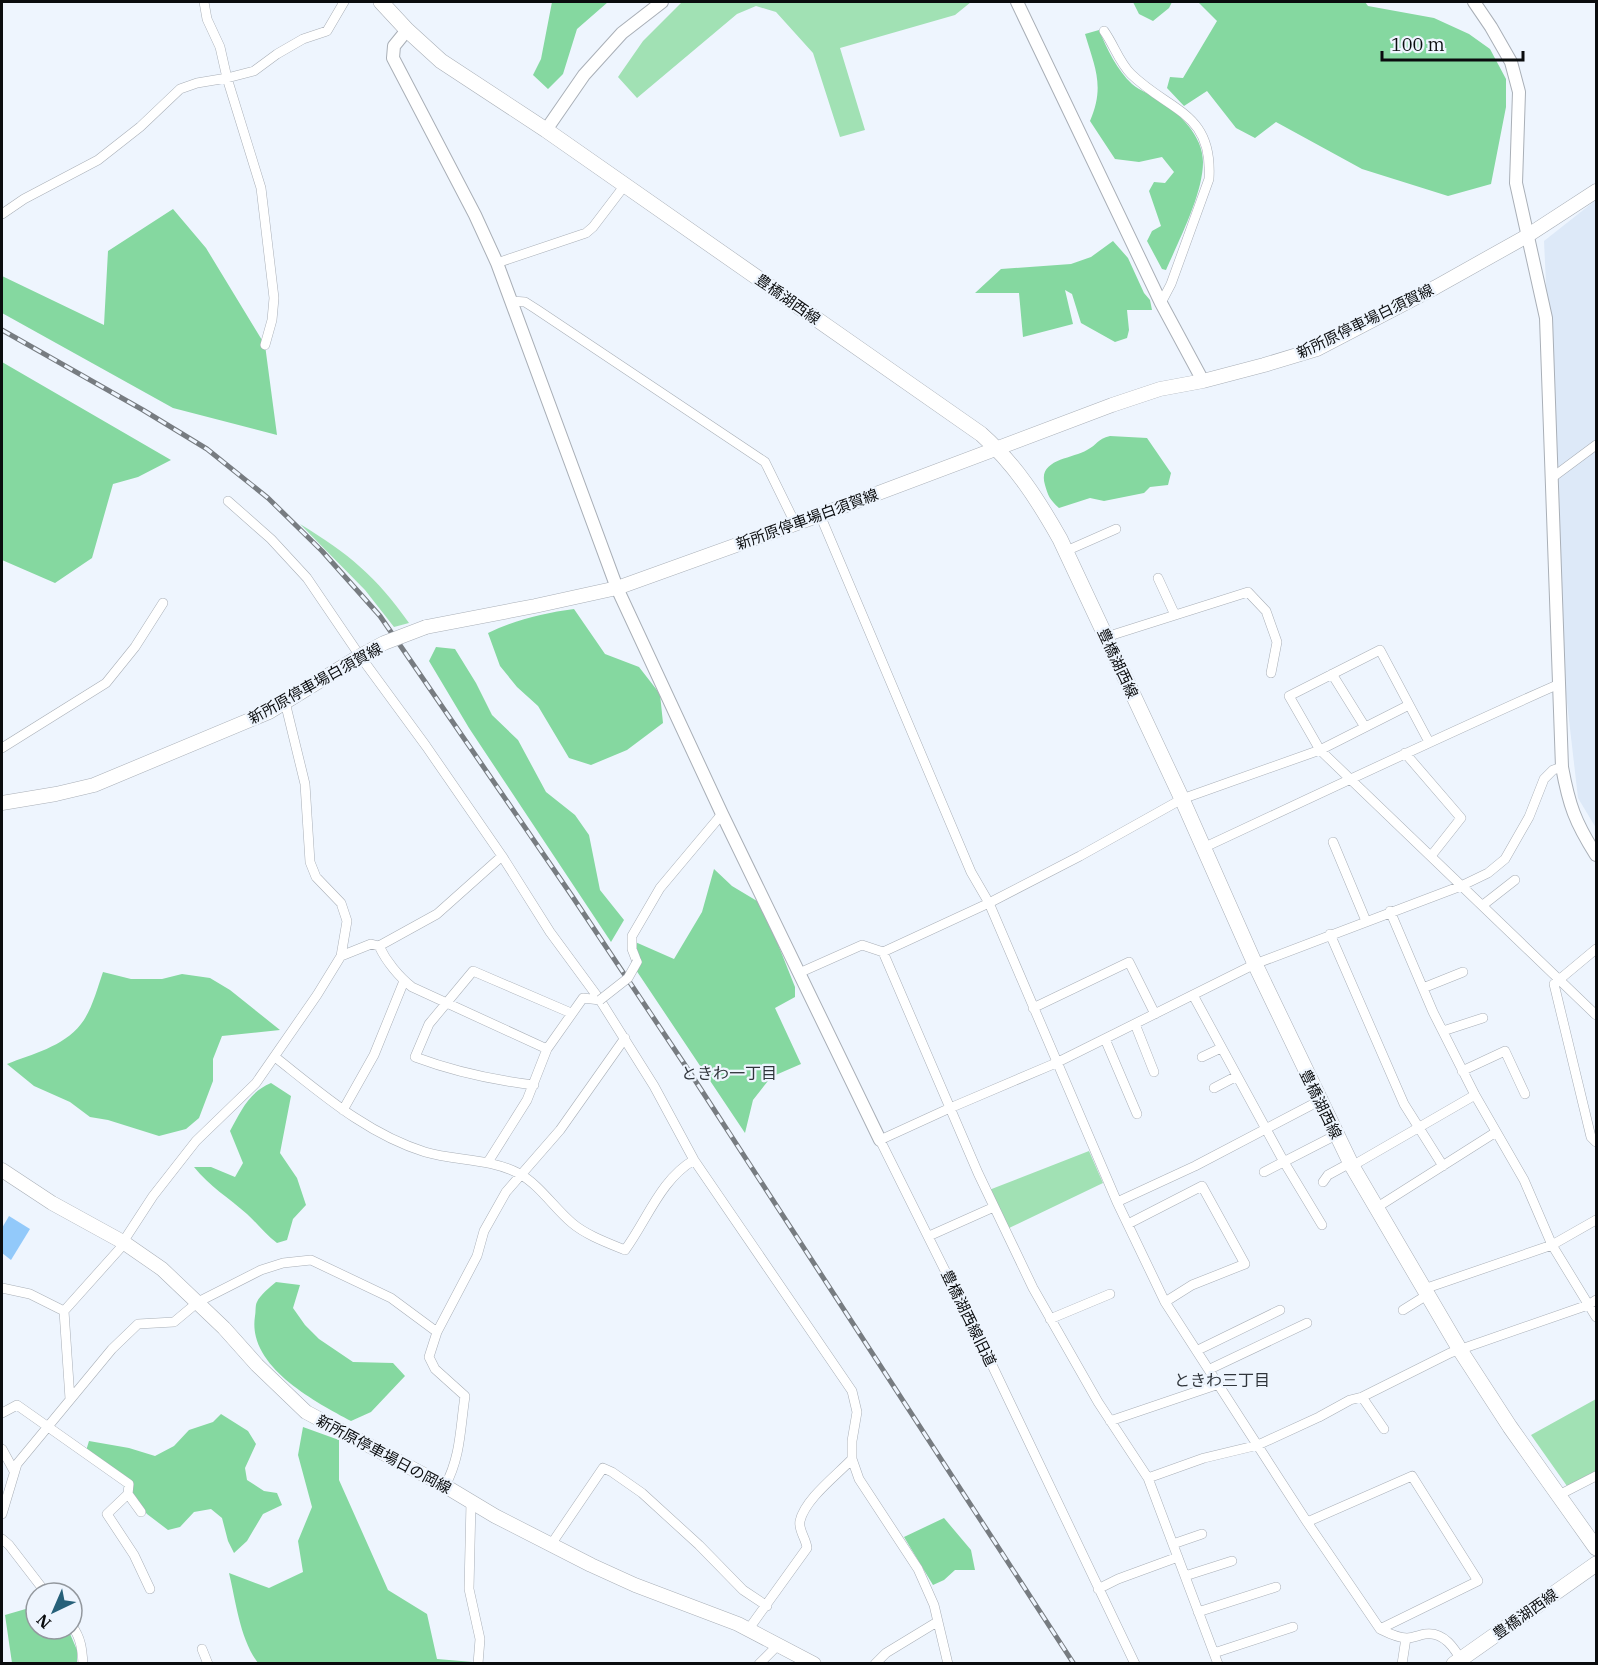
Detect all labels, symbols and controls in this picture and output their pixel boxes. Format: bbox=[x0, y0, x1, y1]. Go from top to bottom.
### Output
scale bar bbox=[1382, 24, 1523, 62]
text: 100 m bbox=[1391, 33, 1445, 56]
street label: 豊橋湖西線 bbox=[752, 270, 824, 328]
street label: 新所原停車場白須賀線 bbox=[1293, 280, 1437, 362]
street label: 新所原停車場白須賀線 bbox=[733, 484, 881, 554]
street label: 豊橋湖西線 bbox=[1094, 625, 1142, 701]
street label: 新所原停車場白須賀線 bbox=[245, 638, 385, 728]
district label: ときわ一丁目 bbox=[681, 1063, 777, 1083]
street label: 豊橋湖西線 bbox=[1296, 1066, 1346, 1142]
street label: 豊橋湖西線旧道 bbox=[937, 1267, 1001, 1369]
district label: ときわ三丁目 bbox=[1174, 1370, 1270, 1390]
street label: 新所原停車場日の岡線 bbox=[313, 1410, 455, 1498]
north arrow bbox=[24, 1581, 84, 1641]
street label: 豊橋湖西線 bbox=[1489, 1585, 1561, 1643]
text: N bbox=[32, 1610, 55, 1633]

